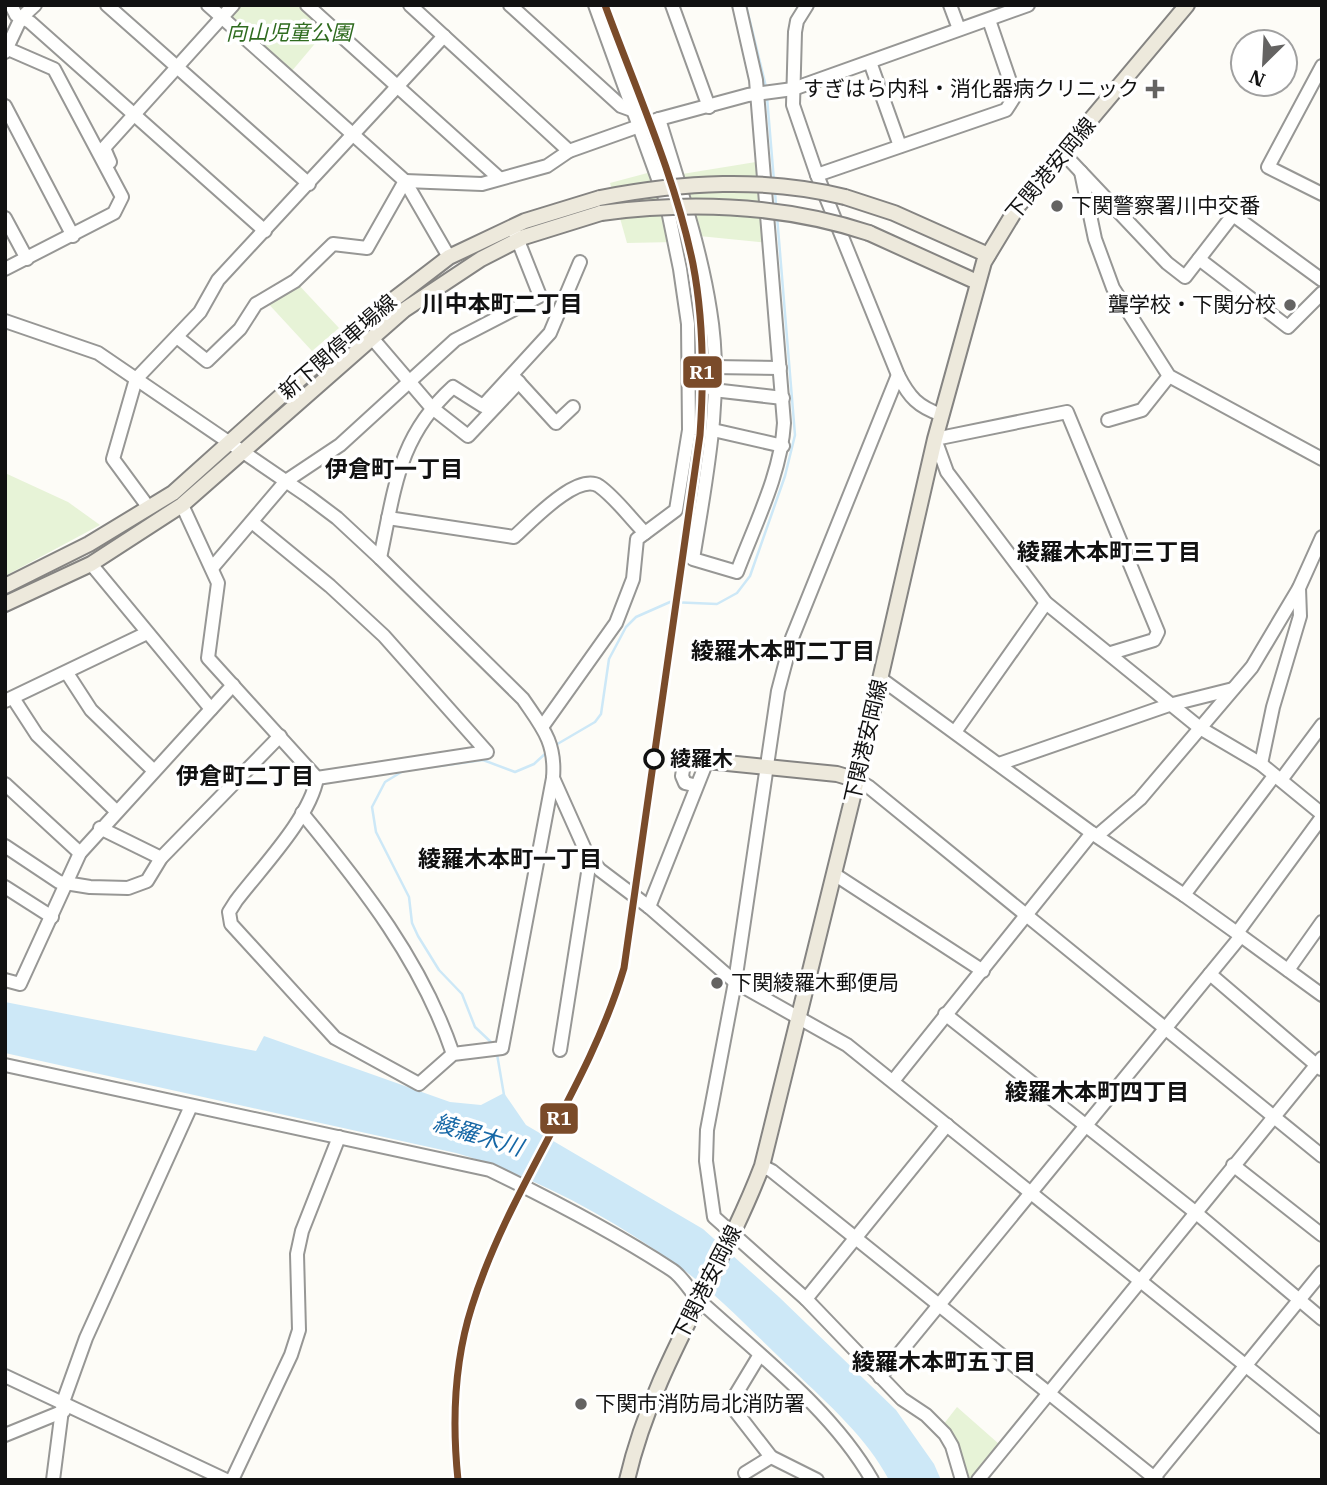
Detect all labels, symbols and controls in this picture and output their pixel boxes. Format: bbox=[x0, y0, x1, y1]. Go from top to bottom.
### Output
park label: 向山児童公園 bbox=[226, 18, 355, 46]
north arrow bbox=[1229, 28, 1299, 98]
text: N bbox=[1245, 65, 1269, 93]
place label: すぎはら内科・消化器病クリニック bbox=[803, 74, 1139, 102]
marker: すぎはら内科・消化器病クリニック bbox=[1145, 79, 1165, 99]
street label: 下関港安岡線 bbox=[999, 111, 1101, 226]
place label: 下関警察署川中交番 bbox=[1071, 191, 1260, 219]
marker: 下関警察署川中交番 bbox=[1049, 198, 1065, 214]
street label: 新下関停車場線 bbox=[273, 287, 402, 405]
district label: 川中本町二丁目 bbox=[422, 288, 583, 318]
place label: 聾学校・下関分校 bbox=[1108, 290, 1276, 318]
marker: 聾学校・下関分校 bbox=[1282, 297, 1298, 313]
line badge: R1 bbox=[682, 355, 723, 389]
text: R1 bbox=[689, 360, 715, 384]
district label: 伊倉町一丁目 bbox=[325, 453, 463, 483]
district label: 綾羅木本町三丁目 bbox=[1017, 536, 1201, 566]
district label: 綾羅木本町二丁目 bbox=[691, 635, 875, 665]
street label: 下関港安岡線 bbox=[837, 676, 893, 805]
place label: 綾羅木 bbox=[670, 744, 733, 772]
marker: 綾羅木 bbox=[644, 749, 664, 769]
district label: 伊倉町二丁目 bbox=[176, 760, 314, 790]
district label: 綾羅木本町一丁目 bbox=[418, 843, 602, 873]
place label: 下関綾羅木郵便局 bbox=[731, 968, 899, 996]
marker: 下関綾羅木郵便局 bbox=[709, 975, 725, 991]
district label: 綾羅木本町四丁目 bbox=[1005, 1076, 1189, 1106]
line badge: R1 bbox=[539, 1102, 579, 1135]
water label: 綾羅木川 bbox=[430, 1106, 530, 1163]
text: R1 bbox=[546, 1106, 572, 1130]
street label: 下関港安岡線 bbox=[665, 1220, 747, 1345]
district label: 綾羅木本町五丁目 bbox=[852, 1346, 1036, 1376]
place label: 下関市消防局北消防署 bbox=[595, 1389, 805, 1417]
marker: 下関市消防局北消防署 bbox=[573, 1396, 589, 1412]

